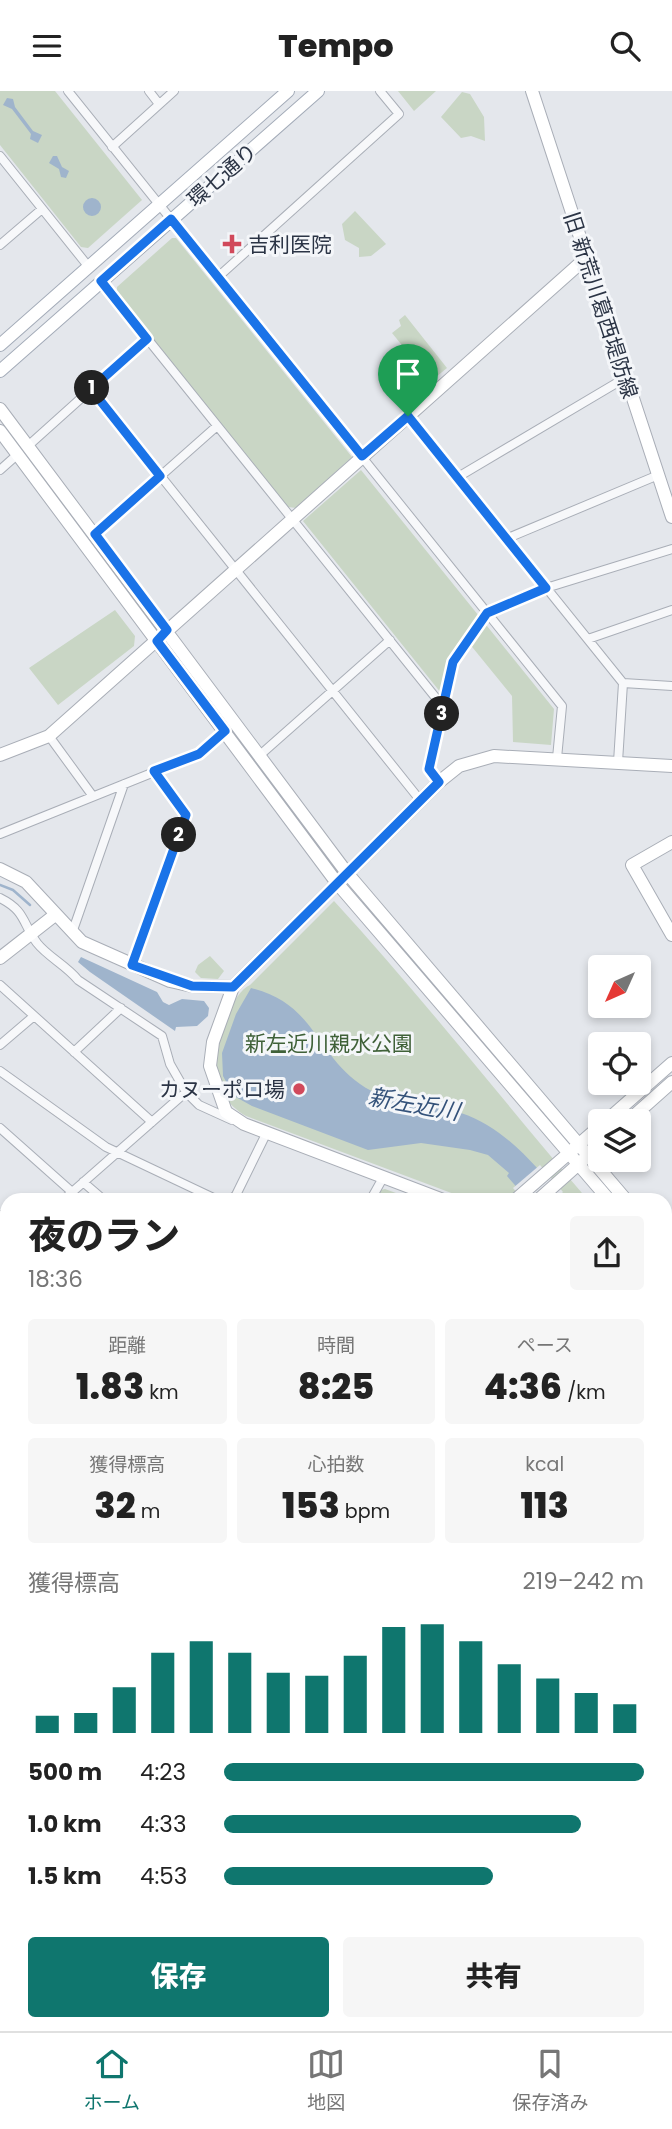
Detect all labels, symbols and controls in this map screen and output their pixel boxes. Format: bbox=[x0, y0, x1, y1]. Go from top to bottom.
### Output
text: Tempo bbox=[278, 23, 394, 68]
icon: menu bbox=[28, 27, 66, 65]
icon: search bbox=[606, 27, 644, 65]
street label: 環七通り bbox=[181, 137, 263, 213]
street label: 旧 新荒川葛西堤防線 bbox=[557, 208, 645, 402]
place label: 吉利医院 bbox=[248, 230, 332, 259]
marker: 吉利医院 bbox=[222, 234, 242, 254]
pin bbox=[378, 344, 438, 416]
icon: arrive bbox=[389, 355, 427, 393]
pin: 1 bbox=[74, 371, 110, 405]
text: 1 bbox=[88, 374, 95, 401]
pin: 3 bbox=[424, 697, 460, 731]
text: 3 bbox=[436, 700, 447, 727]
pin: 2 bbox=[162, 817, 196, 853]
text: 2 bbox=[173, 821, 184, 848]
north arrow bbox=[588, 955, 651, 1019]
map controls bbox=[588, 955, 651, 1172]
park label: 新左近川親水公園 bbox=[245, 1029, 413, 1058]
button: locate bbox=[588, 1032, 651, 1095]
place label: カヌーポロ場 bbox=[159, 1075, 285, 1104]
water label: 新左近川 bbox=[366, 1080, 465, 1128]
marker: カヌーポロ場 bbox=[291, 1081, 307, 1097]
button: layers bbox=[588, 1109, 651, 1172]
text: 夜のラン bbox=[28, 1209, 180, 1262]
button: share bbox=[570, 1216, 644, 1290]
text: 18:36 bbox=[28, 1263, 83, 1295]
text: 距離 bbox=[108, 1332, 146, 1359]
text: 時間 bbox=[317, 1332, 355, 1359]
text: ペース bbox=[517, 1332, 573, 1359]
text: 1.83 bbox=[76, 1362, 144, 1411]
text: 8:25 bbox=[298, 1362, 374, 1411]
text: 4:36 bbox=[484, 1362, 562, 1411]
text: km bbox=[144, 1379, 179, 1406]
text: /km bbox=[562, 1379, 606, 1406]
text: 獲得標高 bbox=[89, 1451, 165, 1478]
text: 心拍数 bbox=[307, 1451, 365, 1478]
text: kcal bbox=[525, 1451, 564, 1478]
text: 32 bbox=[94, 1481, 136, 1530]
text: 153 bbox=[282, 1481, 340, 1530]
text: 113 bbox=[520, 1481, 569, 1530]
text: m bbox=[136, 1498, 160, 1525]
text: bpm bbox=[340, 1498, 390, 1525]
text: 219–242 m bbox=[523, 1565, 644, 1597]
text: 獲得標高 bbox=[28, 1567, 120, 1599]
text: 500 m bbox=[28, 1756, 102, 1788]
text: 4:23 bbox=[140, 1756, 186, 1788]
text: 1.0 km bbox=[28, 1808, 102, 1840]
text: 4:33 bbox=[140, 1808, 186, 1840]
text: 1.5 km bbox=[28, 1860, 102, 1892]
text: 4:53 bbox=[140, 1860, 187, 1892]
button: 保存 bbox=[28, 1937, 329, 2017]
button: 共有 bbox=[343, 1937, 644, 2017]
tab: ホーム bbox=[84, 2045, 140, 2117]
tab: 地図 bbox=[307, 2045, 345, 2117]
tab: 保存済み bbox=[512, 2045, 588, 2117]

